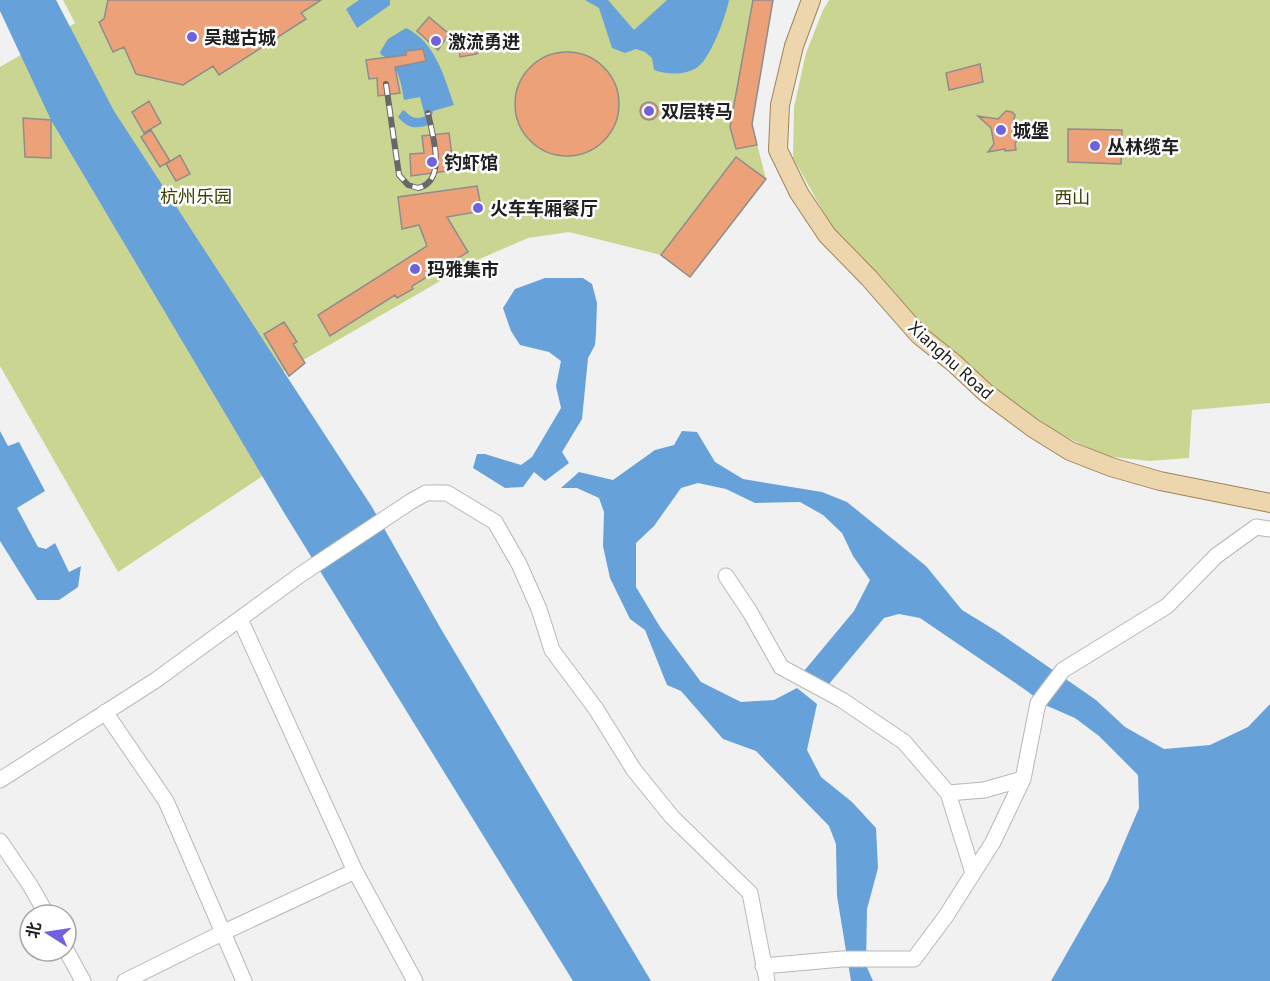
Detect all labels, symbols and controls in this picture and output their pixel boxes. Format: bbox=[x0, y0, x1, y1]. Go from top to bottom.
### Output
place label: 吴越古城 bbox=[204, 26, 276, 49]
marker: 吴越古城 bbox=[185, 30, 199, 44]
place label: 激流勇进 bbox=[448, 30, 520, 53]
marker: 激流勇进 bbox=[429, 34, 443, 48]
place label: 双层转马 bbox=[661, 100, 733, 123]
marker: 双层转马 bbox=[642, 104, 656, 118]
place label: 城堡 bbox=[1013, 119, 1049, 142]
marker: 城堡 bbox=[994, 123, 1008, 137]
place label: 丛林缆车 bbox=[1107, 135, 1179, 158]
marker: 丛林缆车 bbox=[1088, 139, 1102, 153]
place label: 钓虾馆 bbox=[444, 151, 498, 174]
marker: 钓虾馆 bbox=[425, 155, 439, 169]
park label: 杭州乐园 bbox=[160, 185, 232, 208]
park label: 西山 bbox=[1054, 186, 1090, 209]
place label: 火车车厢餐厅 bbox=[490, 197, 598, 220]
marker: 火车车厢餐厅 bbox=[471, 201, 485, 215]
place label: 玛雅集市 bbox=[427, 258, 499, 281]
marker: 玛雅集市 bbox=[408, 262, 422, 276]
street label: Xianghu Road bbox=[904, 316, 998, 404]
north arrow bbox=[18, 903, 78, 963]
text: 北 bbox=[22, 920, 45, 940]

